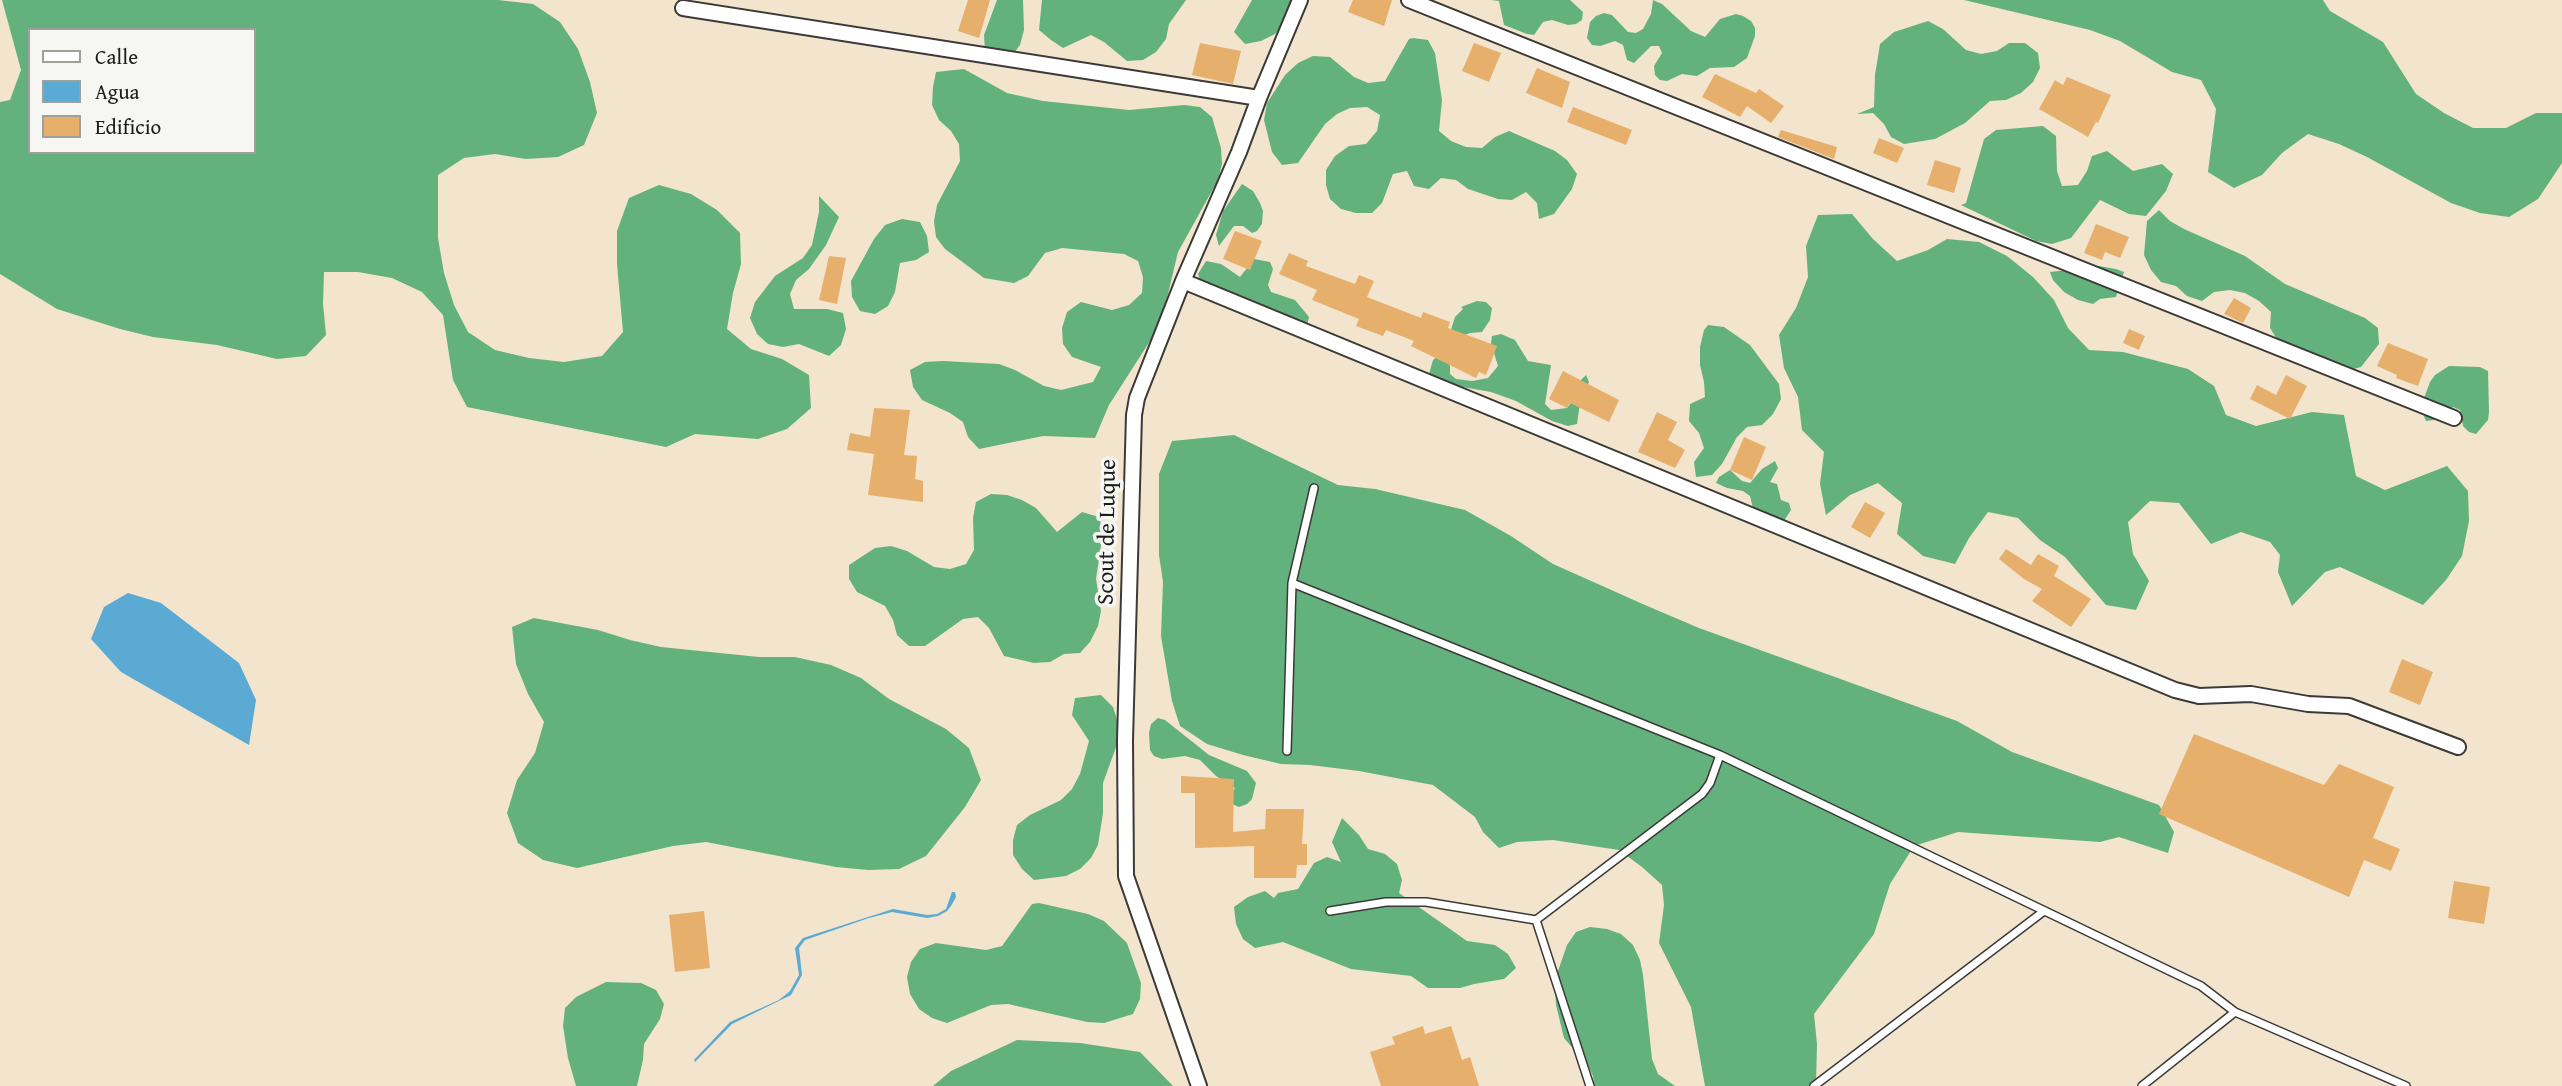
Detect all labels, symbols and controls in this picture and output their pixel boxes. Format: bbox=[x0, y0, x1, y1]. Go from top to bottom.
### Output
legend bbox=[28, 28, 256, 154]
text: Calle bbox=[95, 41, 138, 72]
text: Agua bbox=[95, 76, 139, 107]
text: Edificio bbox=[95, 111, 161, 142]
street label: Scout de Luque bbox=[1093, 459, 1123, 605]

